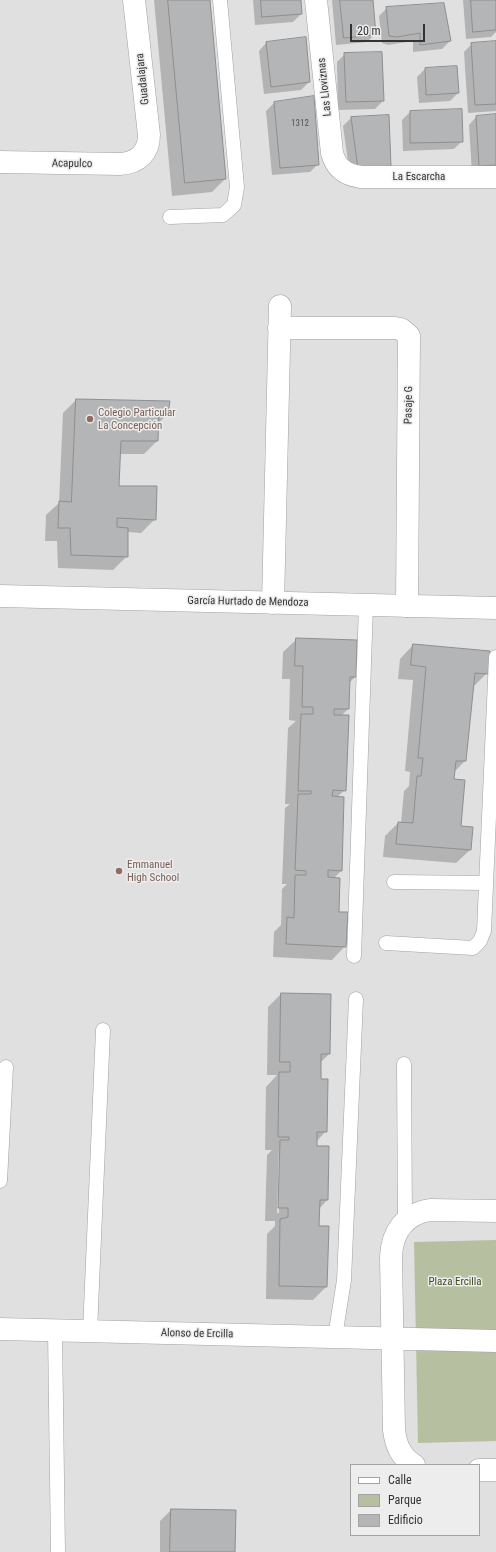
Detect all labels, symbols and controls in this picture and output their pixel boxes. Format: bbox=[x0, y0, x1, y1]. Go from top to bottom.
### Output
scale bar bbox=[352, 16, 427, 42]
text: 20 m bbox=[357, 24, 381, 38]
street label: Guadalajara bbox=[134, 53, 152, 105]
street label: Las Lloviznas bbox=[315, 57, 335, 117]
house number: 1312 bbox=[291, 119, 309, 129]
street label: Acapulco bbox=[52, 157, 92, 171]
street label: La Escarcha bbox=[393, 170, 445, 184]
street label: Pasaje G bbox=[402, 386, 416, 424]
place label: Colegio Particular La Concepción bbox=[98, 406, 176, 432]
marker: Colegio Particular La Concepción bbox=[85, 414, 95, 424]
street label: García Hurtado de Mendoza bbox=[187, 594, 309, 610]
place label: Emmanuel High School bbox=[127, 858, 179, 884]
marker: Emmanuel High School bbox=[114, 866, 124, 876]
park label: Plaza Ercilla bbox=[428, 1275, 482, 1289]
street label: Alonso de Ercilla bbox=[161, 1327, 233, 1341]
legend bbox=[350, 1464, 480, 1536]
text: Calle bbox=[388, 1473, 412, 1487]
text: Parque bbox=[388, 1493, 421, 1507]
text: Edificio bbox=[388, 1513, 423, 1527]

